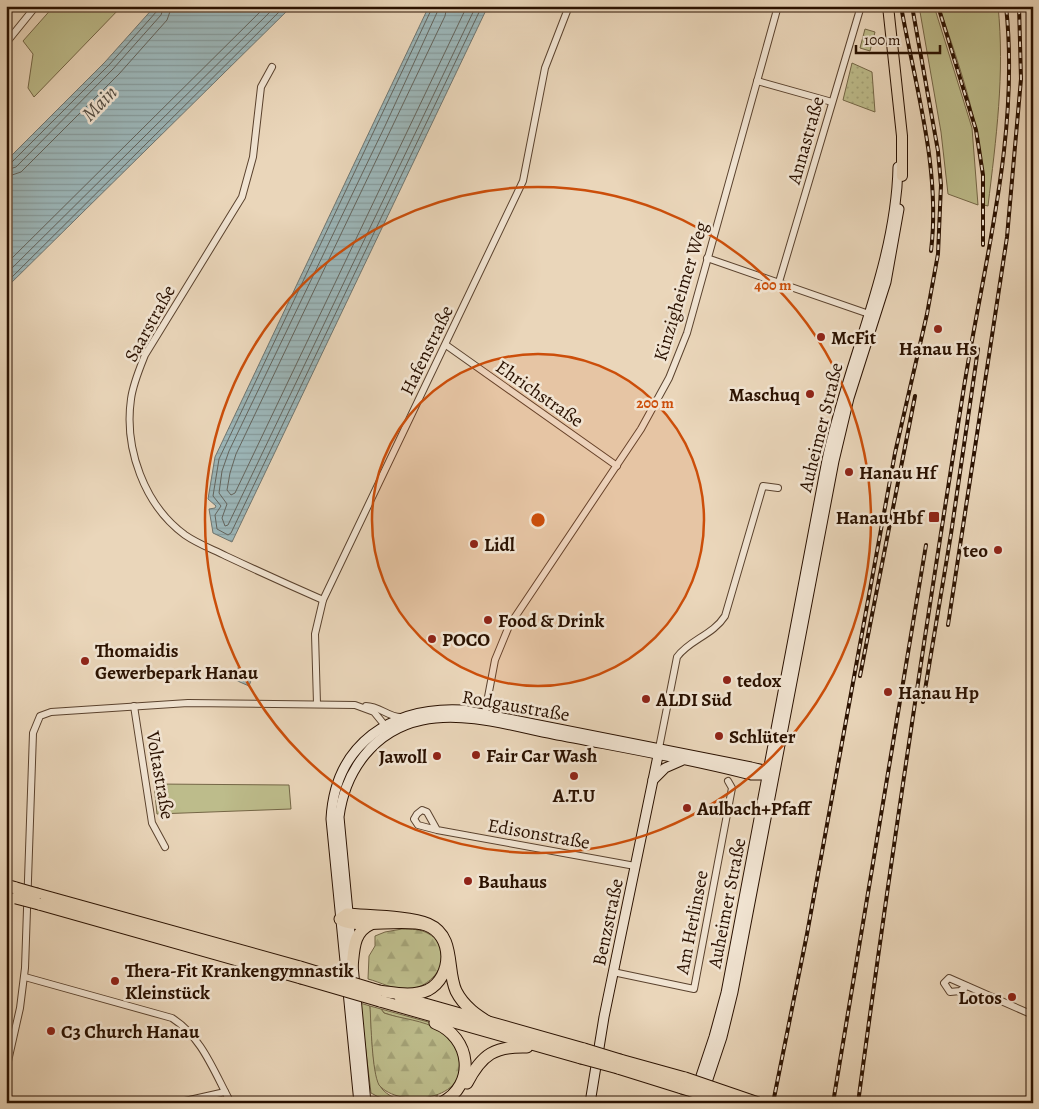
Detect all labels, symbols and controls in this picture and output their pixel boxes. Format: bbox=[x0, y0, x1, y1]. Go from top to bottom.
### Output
scale bar bbox=[856, 22, 940, 54]
text: 100 m bbox=[864, 30, 901, 50]
water label: Main bbox=[76, 79, 123, 127]
street label: Annastraße bbox=[781, 93, 831, 188]
street label: Kinzigheimer Weg bbox=[647, 218, 715, 364]
text: 400 m bbox=[754, 275, 792, 295]
street label: Saarstraße bbox=[118, 280, 182, 367]
street label: Hafenstraße bbox=[394, 301, 460, 400]
marker: Hanau Hs bbox=[932, 323, 944, 335]
place label: McFit bbox=[831, 325, 877, 351]
marker: McFit bbox=[815, 331, 827, 343]
place label: Hanau Hs bbox=[899, 336, 977, 362]
street label: Ehrichstraße bbox=[490, 354, 589, 434]
street label: Auheimer Straße bbox=[792, 360, 850, 496]
place label: Maschuq bbox=[729, 382, 800, 408]
marker: Maschuq bbox=[804, 388, 816, 400]
text: 200 m bbox=[636, 393, 674, 413]
place label: Hanau Hf bbox=[859, 460, 939, 486]
marker: Hanau Hf bbox=[843, 466, 855, 478]
place label: Hanau Hbf bbox=[836, 505, 926, 531]
marker: Hanau Hbf bbox=[927, 510, 941, 524]
centre of rings bbox=[529, 511, 547, 529]
place label: Lidl bbox=[484, 532, 515, 558]
marker: Lidl bbox=[468, 538, 480, 550]
place label: teo bbox=[963, 538, 988, 564]
marker: teo bbox=[992, 544, 1004, 556]
place label: Food & Drink bbox=[498, 608, 604, 634]
marker: Food & Drink bbox=[482, 614, 494, 626]
place label: POCO bbox=[442, 627, 490, 653]
marker: POCO bbox=[426, 633, 438, 645]
place label: Thomaidis Gewerbepark Hanau bbox=[95, 638, 259, 686]
marker: Thomaidis Gewerbepark Hanau bbox=[79, 655, 91, 667]
place label: tedox bbox=[737, 668, 782, 694]
marker: tedox bbox=[721, 674, 733, 686]
place label: Hanau Hp bbox=[898, 680, 979, 706]
street label: Rodgaustraße bbox=[460, 684, 572, 728]
marker: Hanau Hp bbox=[882, 686, 894, 698]
place label: ALDI Süd bbox=[655, 687, 733, 713]
marker: ALDI Süd bbox=[640, 693, 652, 705]
place label: Schlüter bbox=[729, 724, 796, 750]
street label: Voltastraße bbox=[139, 728, 181, 821]
marker: Schlüter bbox=[713, 730, 725, 742]
place label: Fair Car Wash bbox=[486, 743, 597, 769]
place label: Jawoll bbox=[379, 744, 427, 770]
marker: Fair Car Wash bbox=[470, 749, 482, 761]
marker: Jawoll bbox=[431, 750, 443, 762]
marker: A.T.U bbox=[568, 770, 580, 782]
place label: A.T.U bbox=[552, 783, 596, 809]
place label: Aulbach+Pfaff bbox=[696, 796, 812, 822]
marker: Aulbach+Pfaff bbox=[681, 802, 693, 814]
street label: Edisonstraße bbox=[486, 812, 592, 856]
street label: Auheimer Straße bbox=[701, 836, 752, 972]
street label: Am Herlinsee bbox=[669, 868, 715, 977]
place label: Bauhaus bbox=[478, 869, 547, 895]
marker: Bauhaus bbox=[462, 875, 474, 887]
street label: Benzstraße bbox=[586, 876, 630, 968]
place label: Thera-Fit Krankengymnastik Kleinstück bbox=[125, 958, 354, 1006]
marker: Thera-Fit Krankengymnastik Kleinstück bbox=[109, 975, 121, 987]
place label: Lotos bbox=[958, 985, 1002, 1011]
marker: Lotos bbox=[1006, 991, 1018, 1003]
place label: C3 Church Hanau bbox=[61, 1019, 200, 1045]
marker: C3 Church Hanau bbox=[45, 1025, 57, 1037]

